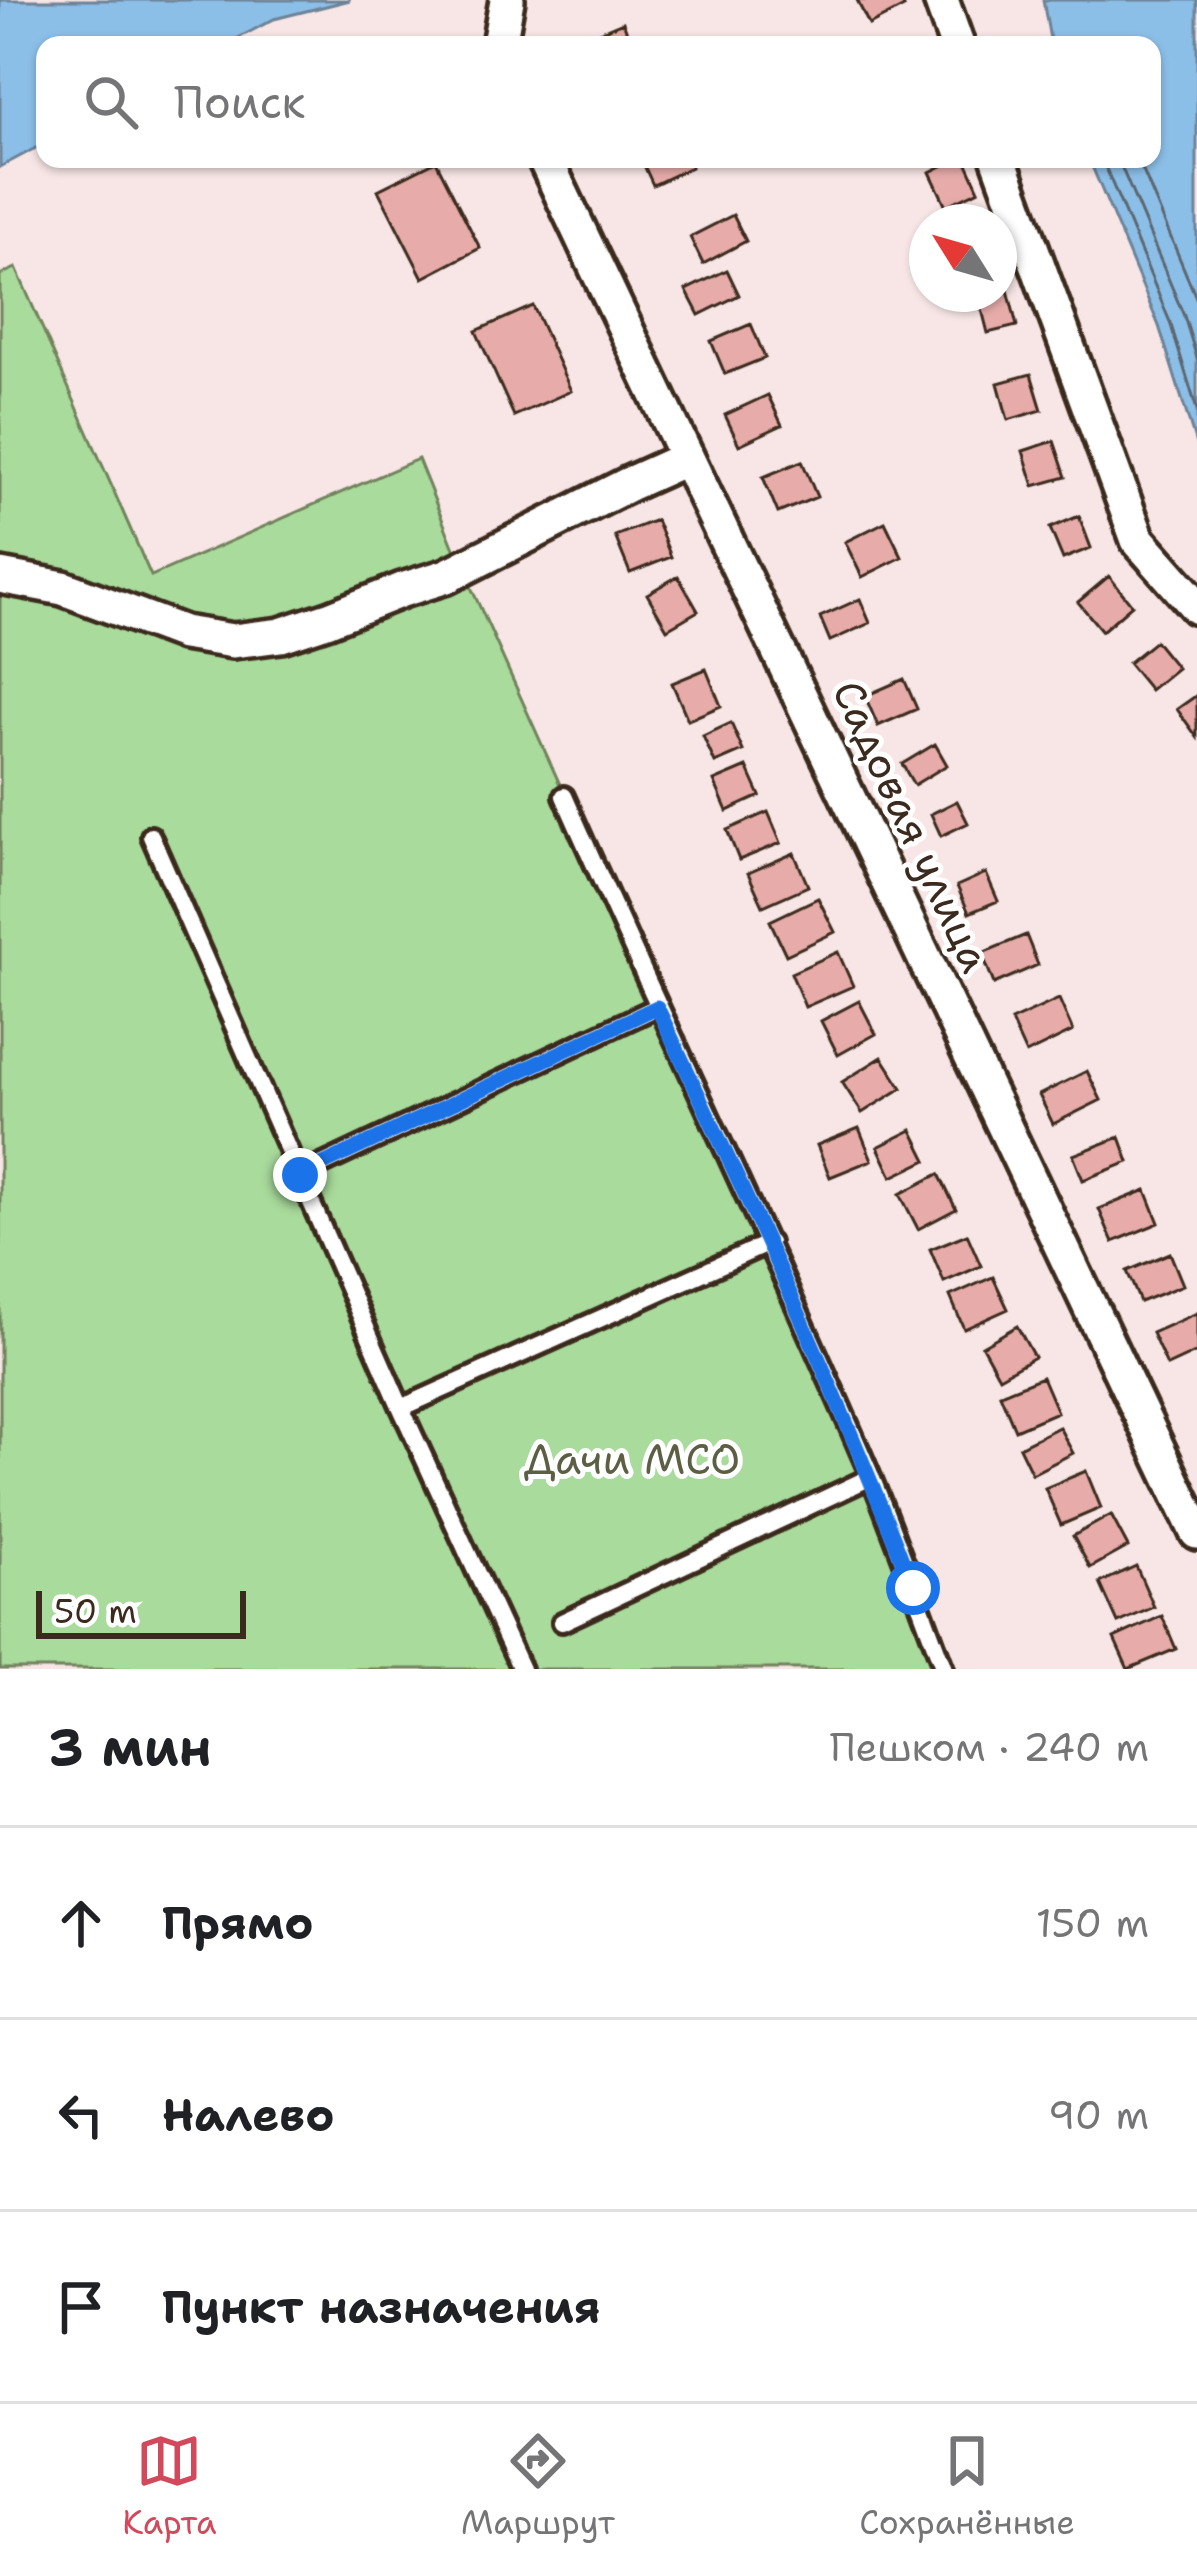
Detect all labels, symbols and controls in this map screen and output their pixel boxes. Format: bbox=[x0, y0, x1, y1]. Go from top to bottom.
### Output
search box bbox=[36, 36, 1161, 168]
icon: search bbox=[78, 69, 144, 135]
text: Поиск bbox=[174, 72, 305, 132]
north arrow bbox=[909, 204, 1017, 312]
street label: Садовая улица bbox=[820, 671, 1004, 981]
route end bbox=[273, 1148, 327, 1202]
park label: Дачи МСО bbox=[524, 1431, 740, 1487]
route start bbox=[886, 1561, 940, 1615]
scale bar bbox=[36, 1585, 246, 1638]
text: 50 m bbox=[54, 1589, 137, 1634]
text: 3 мин bbox=[48, 1713, 212, 1781]
text: Пешком · 240 m bbox=[830, 1721, 1149, 1773]
icon: ahead bbox=[48, 1890, 114, 1956]
text: Прямо bbox=[162, 1893, 313, 1953]
text: 150 m bbox=[1036, 1897, 1149, 1949]
icon: left bbox=[48, 2082, 114, 2148]
text: Налево bbox=[162, 2085, 335, 2145]
text: 90 m bbox=[1048, 2089, 1149, 2141]
icon: arrive bbox=[48, 2274, 114, 2340]
text: Пункт назначения bbox=[162, 2277, 601, 2337]
tab: Карта bbox=[122, 2428, 217, 2545]
tab: Маршрут bbox=[461, 2428, 615, 2545]
tab: Сохранённые bbox=[859, 2428, 1075, 2545]

